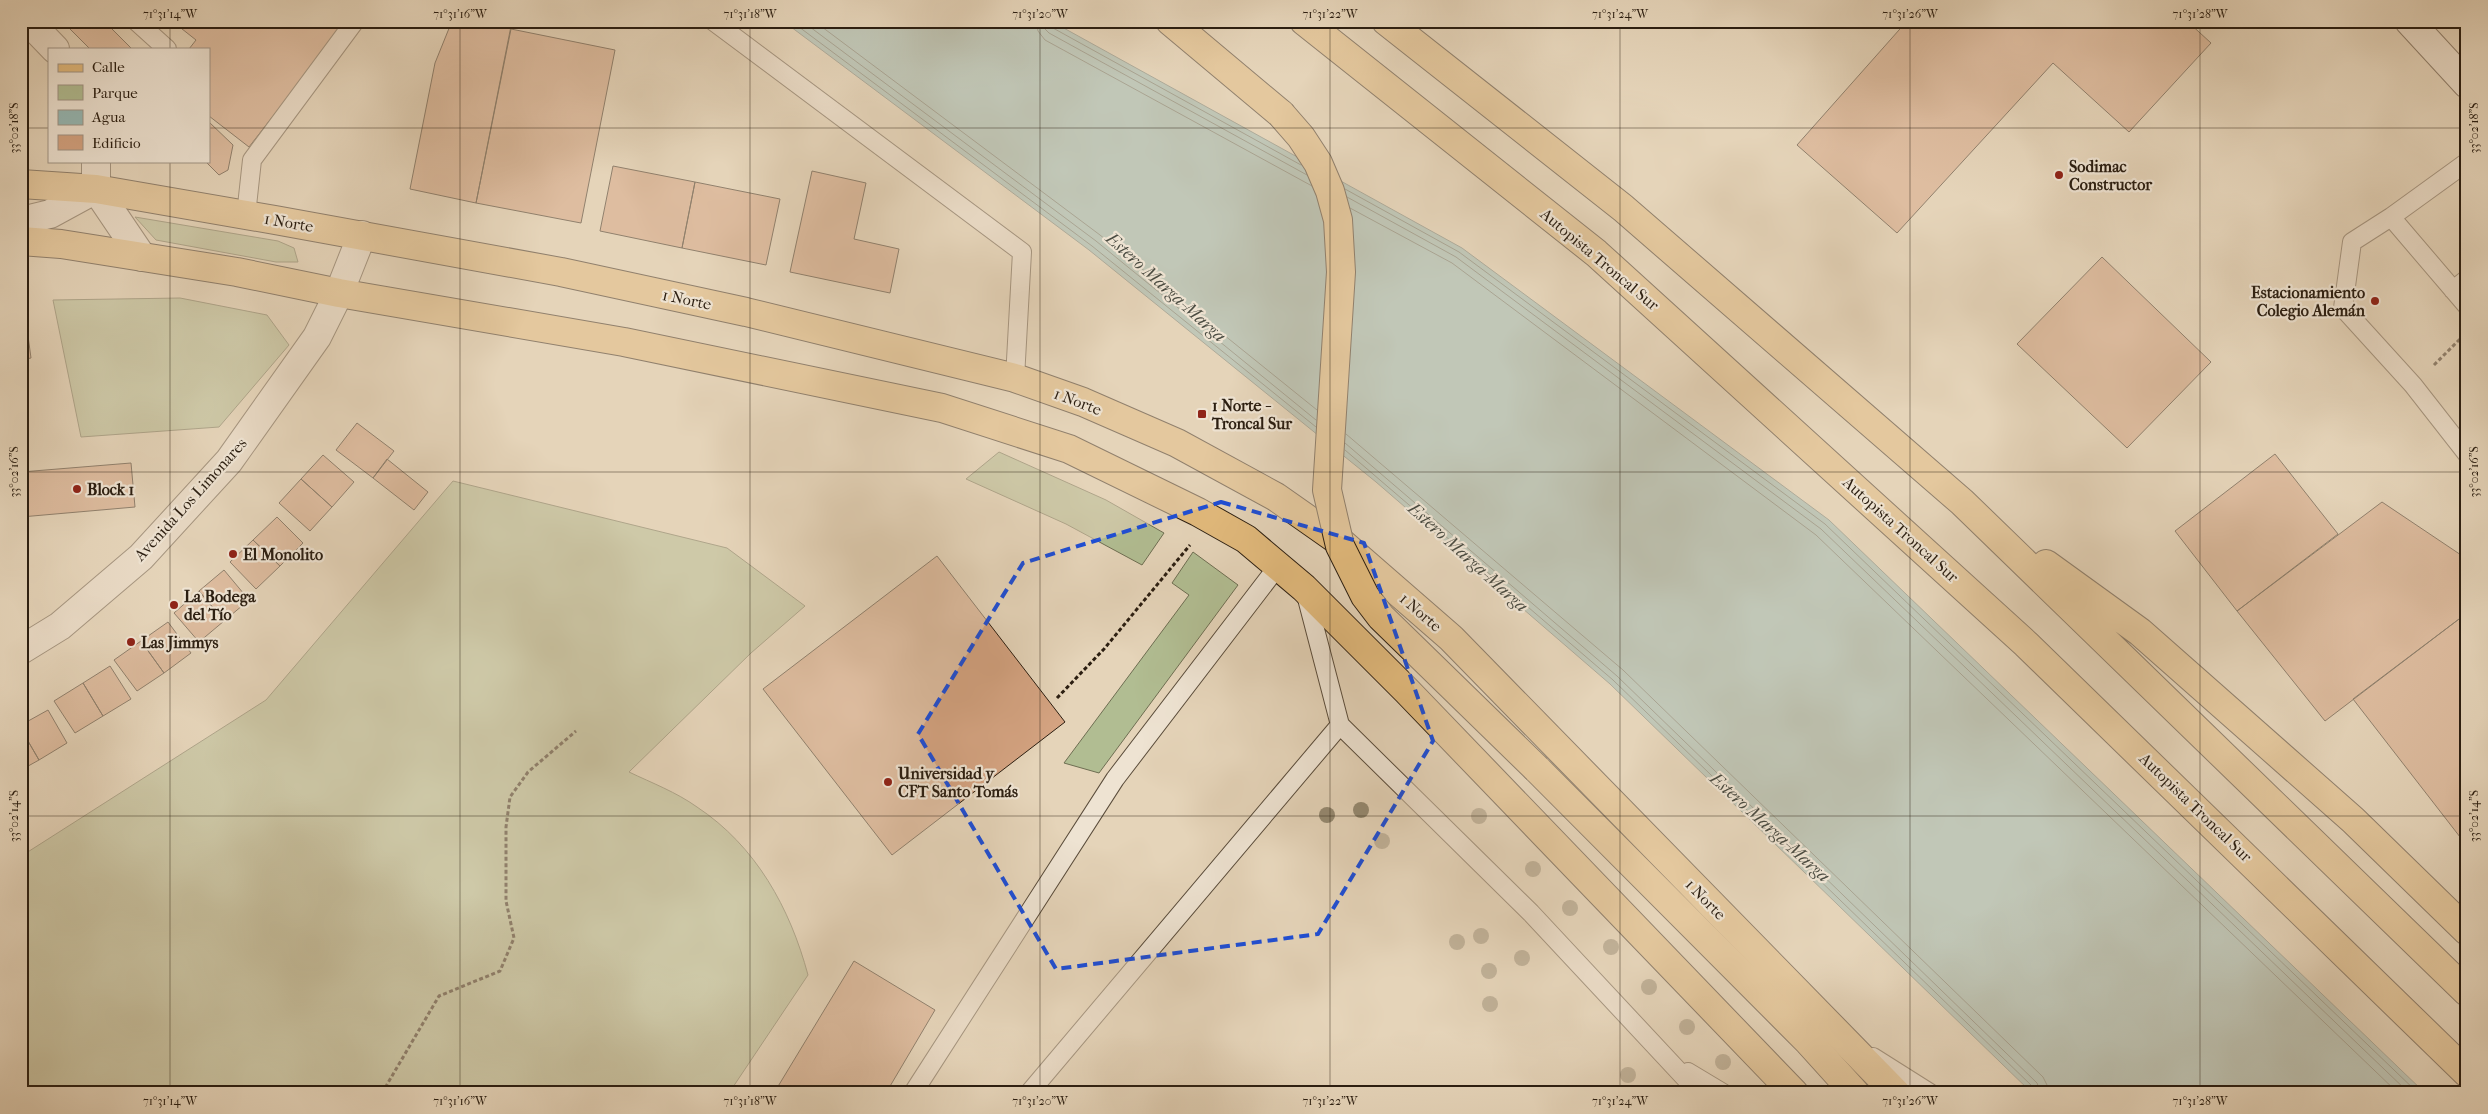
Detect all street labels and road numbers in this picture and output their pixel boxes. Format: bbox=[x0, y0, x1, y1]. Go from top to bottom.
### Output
street label: Autopista Troncal Sur bbox=[1536, 204, 1663, 315]
street label: 1 Norte bbox=[263, 209, 315, 236]
street label: 1 Norte bbox=[661, 285, 713, 314]
street label: 1 Norte bbox=[1051, 384, 1104, 419]
street label: Avenida Los Limonares bbox=[129, 434, 251, 566]
street label: Autopista Troncal Sur bbox=[1838, 472, 1962, 586]
street label: 1 Norte bbox=[1396, 589, 1446, 636]
street label: Autopista Troncal Sur bbox=[2135, 748, 2256, 866]
street label: 1 Norte bbox=[1682, 875, 1730, 924]

